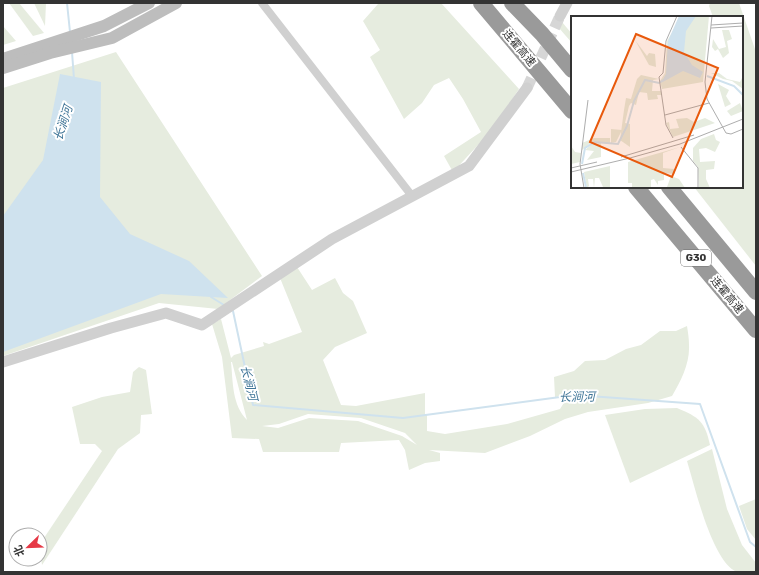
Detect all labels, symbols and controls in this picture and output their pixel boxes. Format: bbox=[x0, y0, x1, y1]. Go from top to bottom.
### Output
inset map bbox=[571, 16, 743, 188]
street label: 连霍高速 bbox=[500, 27, 538, 69]
water label: 长涧河 bbox=[51, 102, 76, 142]
road number: G30 bbox=[681, 250, 711, 266]
street label: 连霍高速 bbox=[708, 274, 746, 316]
water label: 长涧河 bbox=[238, 364, 261, 404]
water label: 长涧河 bbox=[559, 390, 597, 404]
north arrow bbox=[8, 527, 48, 567]
text: 北 bbox=[11, 543, 27, 558]

